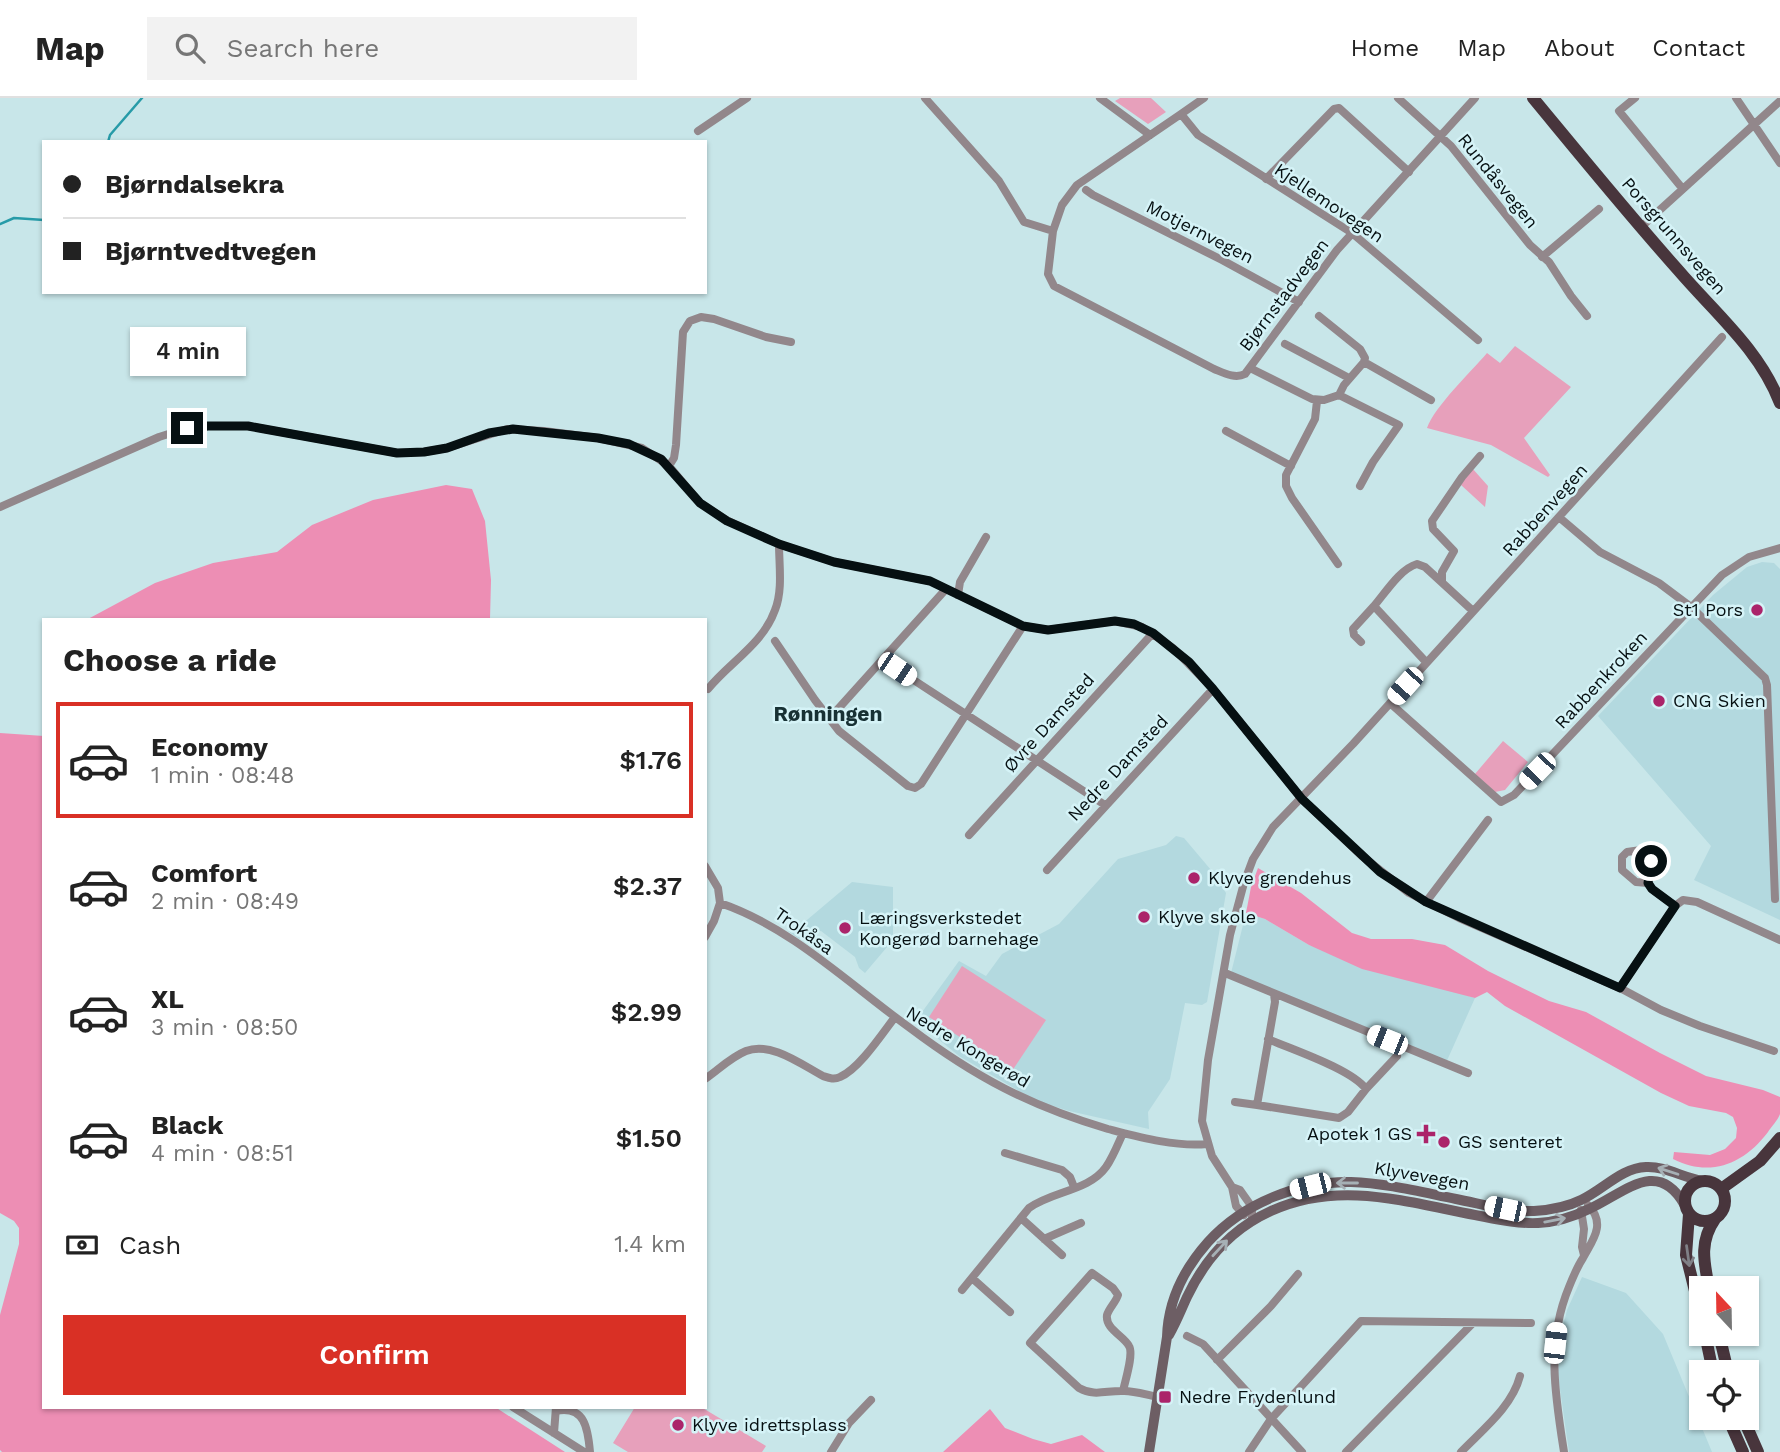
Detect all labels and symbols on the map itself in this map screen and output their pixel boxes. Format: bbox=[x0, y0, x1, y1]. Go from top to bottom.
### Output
street label: Rundåsvegen bbox=[1454, 129, 1543, 232]
street label: Kjellemovegen bbox=[1271, 158, 1388, 247]
street label: Porsgrunnsvegen bbox=[1618, 173, 1731, 299]
street label: Motjernvegen bbox=[1143, 195, 1257, 268]
street label: Bjørnstadvegen bbox=[1235, 234, 1333, 355]
callout: 4 min bbox=[129, 327, 245, 376]
route end bbox=[171, 412, 203, 444]
street label: Rabbenvegen bbox=[1498, 459, 1592, 560]
place label: St1 Pors bbox=[1673, 599, 1743, 620]
marker: St1 Pors bbox=[1749, 602, 1765, 618]
street label: Rabbenkroken bbox=[1550, 627, 1651, 733]
car bbox=[874, 649, 921, 689]
car bbox=[1384, 663, 1427, 709]
street label: Øvre Damsted bbox=[999, 669, 1098, 776]
place label: CNG Skien bbox=[1673, 690, 1766, 711]
marker: CNG Skien bbox=[1651, 693, 1667, 709]
district label: Rønningen bbox=[773, 701, 883, 726]
street label: Nedre Damsted bbox=[1063, 710, 1172, 825]
car bbox=[1515, 749, 1560, 793]
route start bbox=[1635, 845, 1667, 877]
place label: Klyve grendehus bbox=[1208, 867, 1352, 888]
marker: Klyve grendehus bbox=[1186, 870, 1202, 886]
street label: Trokåsa bbox=[771, 903, 838, 959]
place label: Klyve skole bbox=[1158, 906, 1256, 927]
place label: Læringsverkstedet Kongerød barnehage bbox=[859, 907, 1039, 949]
marker: Klyve skole bbox=[1136, 909, 1152, 925]
marker: Læringsverkstedet Kongerød barnehage bbox=[837, 920, 853, 936]
street label: Nedre Kongerød bbox=[903, 1001, 1034, 1092]
car bbox=[1364, 1022, 1411, 1058]
place label: Apotek 1 GS bbox=[1307, 1123, 1412, 1144]
marker: Apotek 1 GS bbox=[1418, 1126, 1434, 1142]
place label: GS senteret bbox=[1458, 1131, 1563, 1152]
marker: GS senteret bbox=[1436, 1134, 1452, 1150]
street label: Klyvevegen bbox=[1373, 1157, 1471, 1194]
one-way arrow bbox=[1657, 1164, 1679, 1177]
car bbox=[1288, 1171, 1333, 1201]
one-way arrow bbox=[1335, 1176, 1358, 1190]
car bbox=[1483, 1194, 1528, 1224]
one-way arrow bbox=[1543, 1213, 1566, 1226]
one-way arrow bbox=[1211, 1240, 1228, 1257]
one-way arrow bbox=[1682, 1244, 1695, 1267]
north arrow bbox=[1689, 1276, 1759, 1346]
car bbox=[1543, 1321, 1568, 1365]
place label: Nedre Frydenlund bbox=[1179, 1386, 1336, 1407]
marker: Nedre Frydenlund bbox=[1157, 1389, 1173, 1405]
place label: Klyve idrettsplass bbox=[692, 1414, 847, 1435]
marker: Klyve idrettsplass bbox=[670, 1417, 686, 1433]

